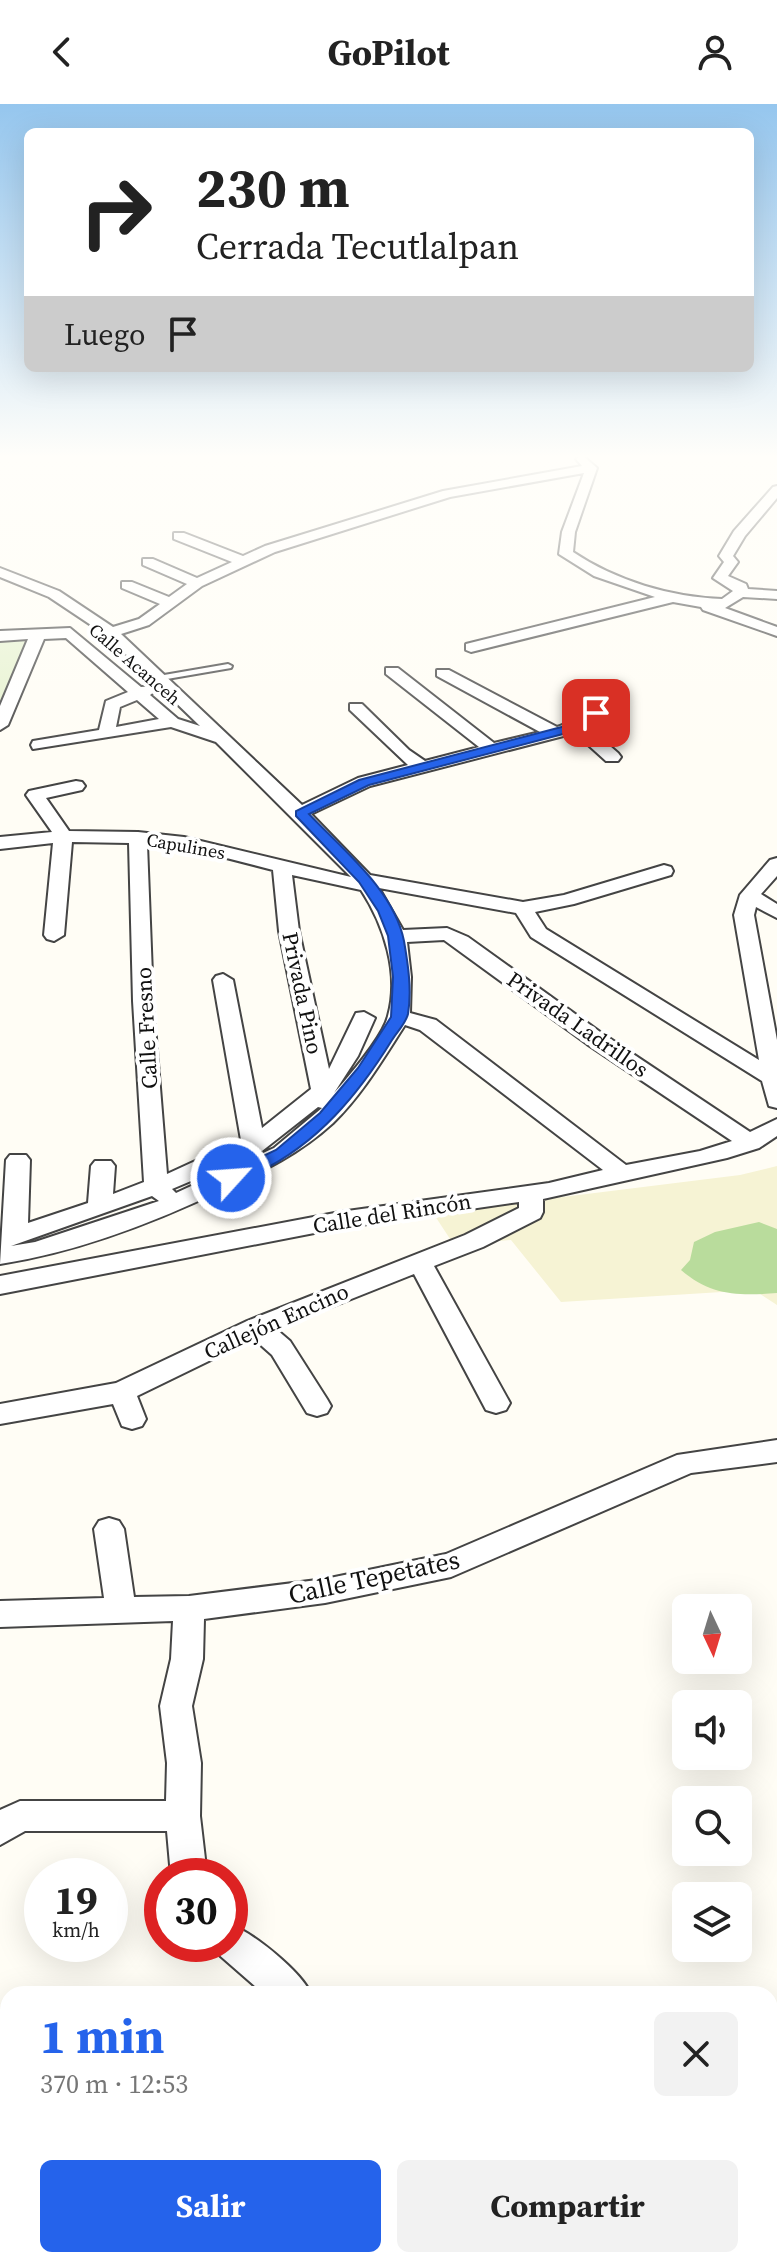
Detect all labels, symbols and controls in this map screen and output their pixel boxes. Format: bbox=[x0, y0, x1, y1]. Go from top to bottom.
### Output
text: GoPilot bbox=[327, 28, 450, 77]
icon: back bbox=[40, 30, 84, 74]
icon: person bbox=[693, 30, 737, 74]
text: 230 m bbox=[196, 149, 350, 226]
icon: right bbox=[64, 160, 168, 264]
text: Cerrada Tecutlalpan bbox=[196, 222, 519, 271]
icon: arrive bbox=[161, 312, 205, 356]
text: Luego bbox=[64, 314, 145, 355]
street label: Calle Acanceh bbox=[84, 617, 186, 711]
pin bbox=[562, 679, 630, 747]
icon: arrive bbox=[574, 691, 618, 735]
street label: Capulines bbox=[145, 827, 228, 865]
street label: Privada Pino bbox=[275, 929, 331, 1057]
street label: Privada Ladrillos bbox=[501, 964, 655, 1084]
street label: Calle Fresno bbox=[128, 966, 164, 1090]
position arrow bbox=[189, 1136, 273, 1220]
street label: Calle del Rincón bbox=[311, 1186, 473, 1240]
street label: Callejón Encino bbox=[199, 1276, 353, 1366]
street label: Calle Tepetates bbox=[285, 1541, 463, 1613]
north arrow bbox=[672, 1594, 752, 1674]
map controls bbox=[672, 1594, 752, 1962]
button: sound bbox=[672, 1690, 752, 1770]
button: search bbox=[672, 1786, 752, 1866]
speed limit sign: 30 bbox=[144, 1858, 248, 1962]
text: 19 bbox=[54, 1873, 98, 1927]
button: layers bbox=[672, 1882, 752, 1962]
text: km/h bbox=[52, 1916, 100, 1944]
text: 1 min bbox=[40, 2003, 165, 2069]
button: close bbox=[654, 2012, 738, 2096]
text: 370 m · 12:53 bbox=[40, 2066, 188, 2102]
button: Salir bbox=[40, 2160, 381, 2252]
button: Compartir bbox=[397, 2160, 738, 2252]

